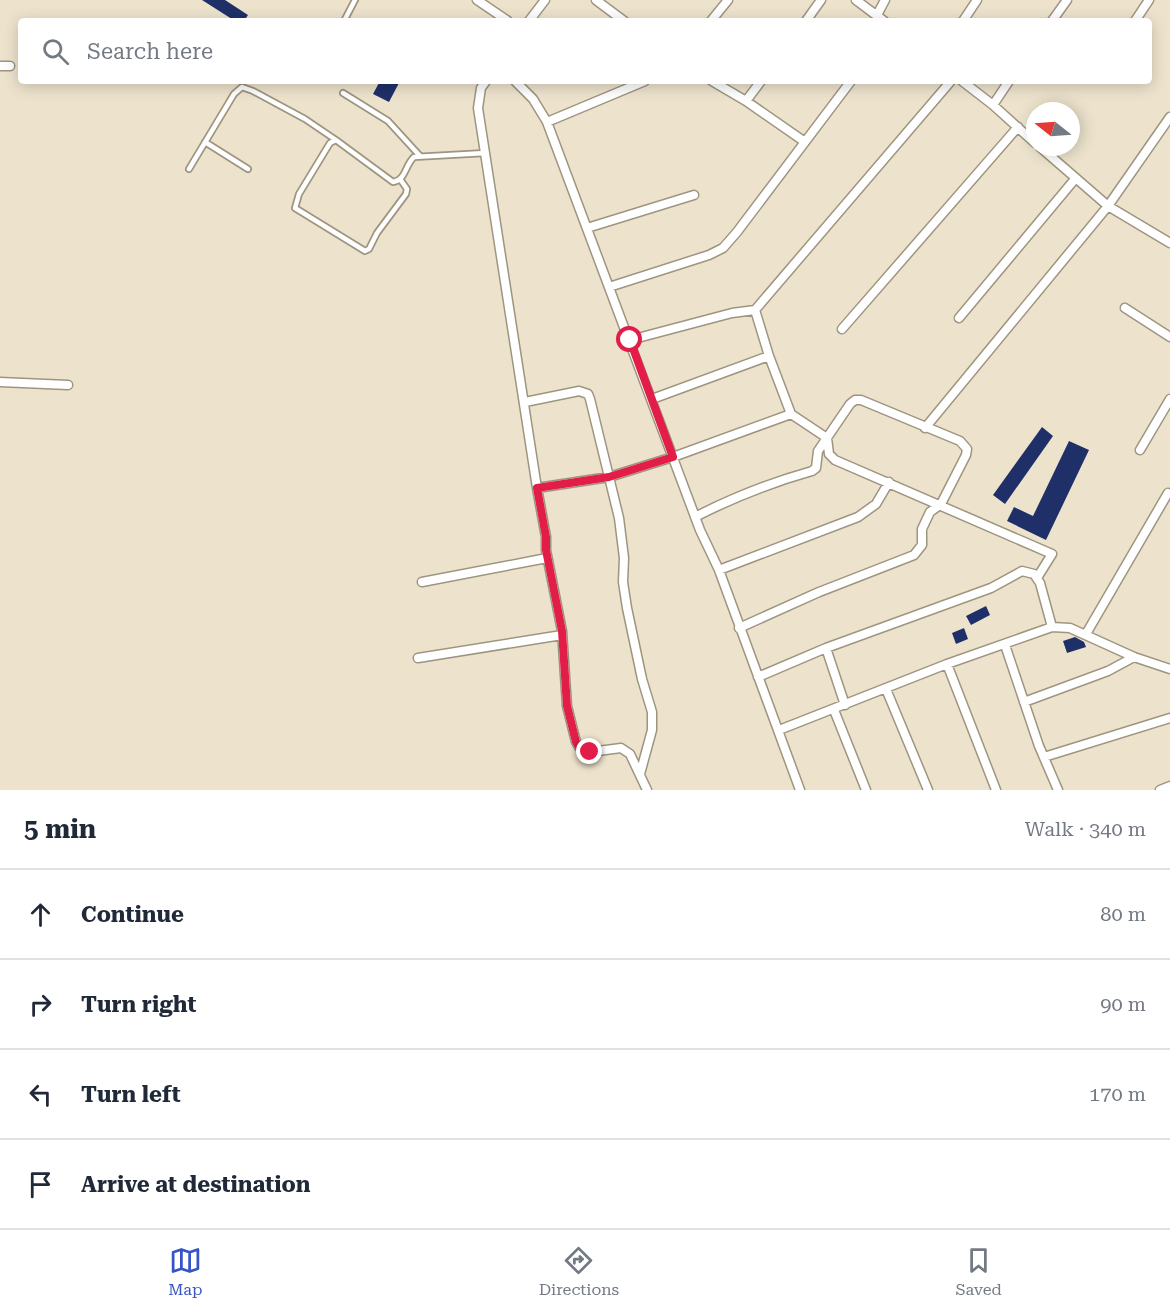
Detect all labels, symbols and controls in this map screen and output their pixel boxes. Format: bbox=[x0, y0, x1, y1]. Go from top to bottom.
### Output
search box bbox=[18, 18, 1152, 84]
icon: search bbox=[39, 35, 72, 68]
text: Search here bbox=[87, 39, 213, 64]
north arrow bbox=[1026, 102, 1080, 156]
route start bbox=[616, 326, 642, 352]
route end bbox=[576, 738, 602, 764]
text: 5 min bbox=[24, 814, 96, 844]
text: Walk · 340 m bbox=[1025, 817, 1146, 841]
icon: ahead bbox=[24, 898, 57, 931]
text: Continue bbox=[81, 902, 184, 927]
text: 80 m bbox=[1100, 902, 1146, 926]
icon: right bbox=[24, 988, 57, 1021]
text: Turn right bbox=[81, 992, 196, 1017]
text: 90 m bbox=[1100, 992, 1146, 1016]
icon: left bbox=[24, 1078, 57, 1111]
text: Turn left bbox=[81, 1082, 181, 1107]
text: 170 m bbox=[1089, 1082, 1146, 1106]
icon: arrive bbox=[24, 1168, 57, 1201]
text: Arrive at destination bbox=[81, 1172, 310, 1197]
tab: Map bbox=[168, 1244, 202, 1299]
tab: Directions bbox=[539, 1244, 619, 1299]
tab: Saved bbox=[955, 1244, 1002, 1299]

